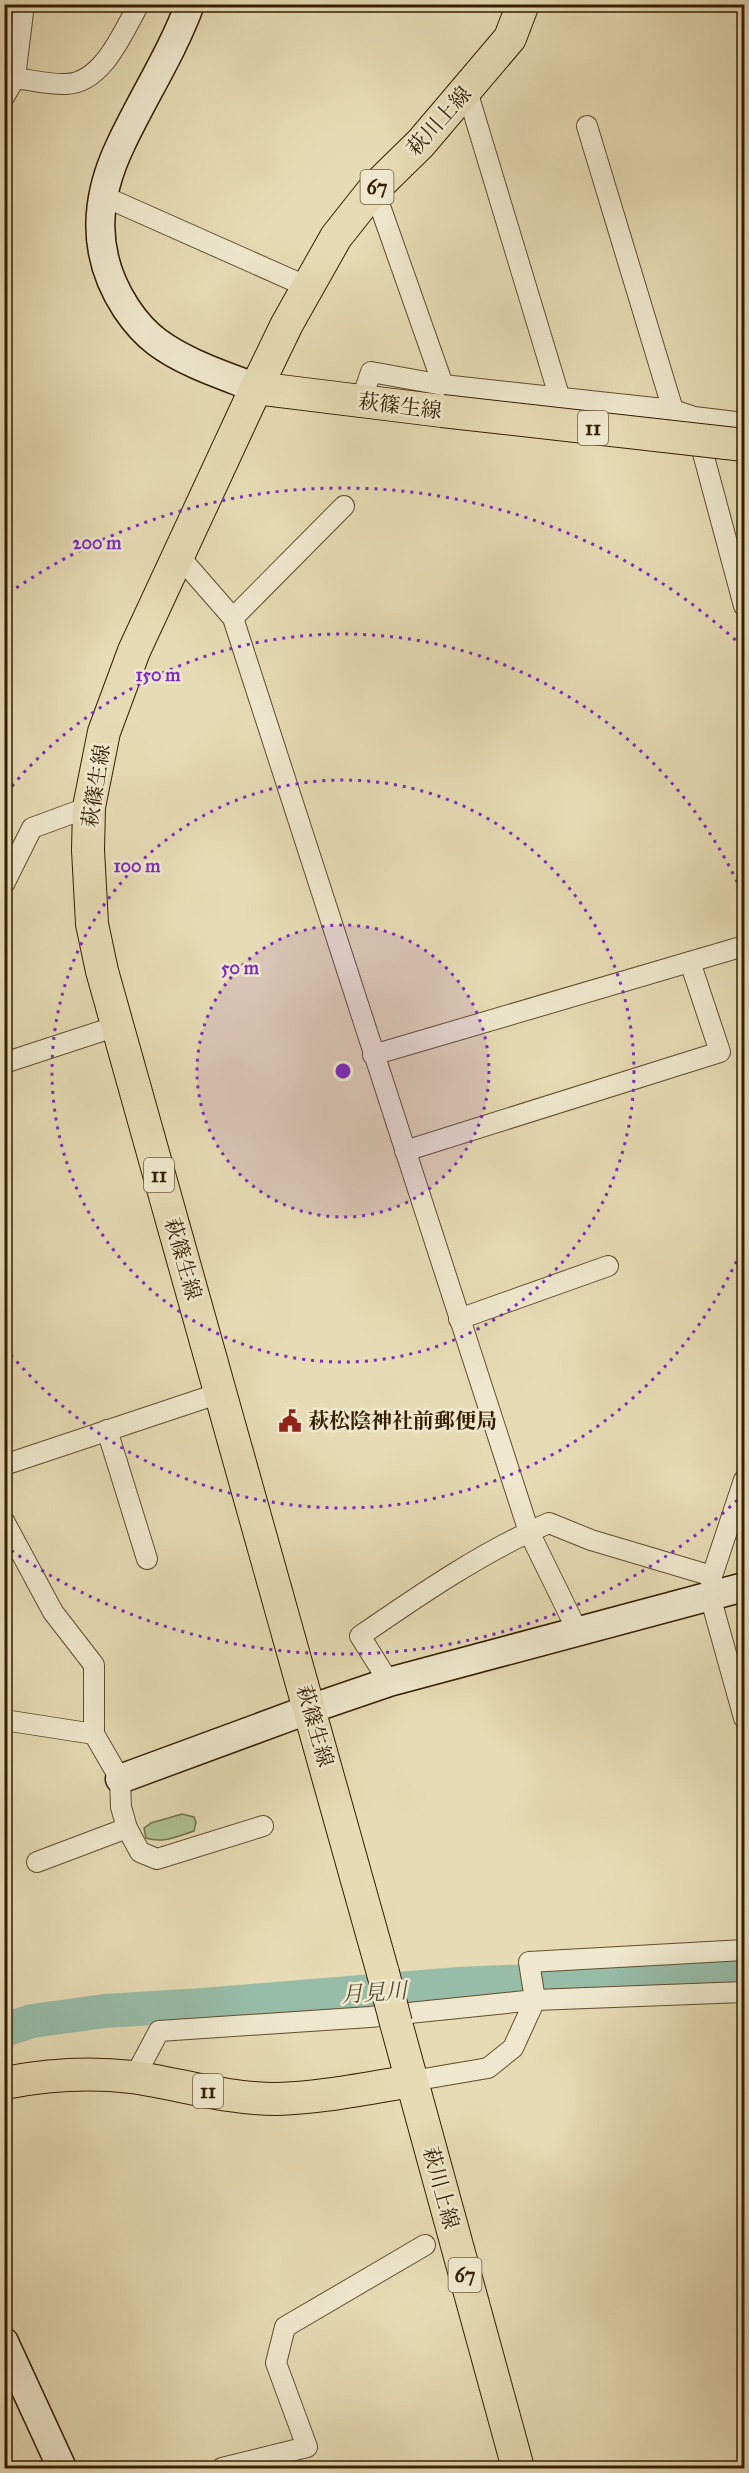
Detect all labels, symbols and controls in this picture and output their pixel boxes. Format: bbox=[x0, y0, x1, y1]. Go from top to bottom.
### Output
street label: 萩川上線 bbox=[401, 81, 477, 161]
road number: 67 bbox=[360, 170, 394, 204]
street label: 萩篠生線 bbox=[357, 388, 443, 424]
road number: 11 bbox=[578, 411, 608, 445]
text: 200 m bbox=[73, 532, 122, 554]
text: 150 m bbox=[136, 664, 181, 686]
street label: 萩篠生線 bbox=[77, 742, 115, 830]
text: 100 m bbox=[114, 855, 161, 877]
text: 50 m bbox=[221, 957, 260, 979]
centre of rings bbox=[333, 1061, 353, 1081]
road number: 11 bbox=[144, 1158, 174, 1192]
street label: 萩篠生線 bbox=[159, 1215, 207, 1303]
public building icon: 萩松陰神社前郵便局 bbox=[277, 1408, 303, 1434]
place label: 萩松陰神社前郵便局 bbox=[308, 1408, 497, 1434]
street label: 萩篠生線 bbox=[291, 1682, 339, 1770]
water label: 月見川 bbox=[340, 1977, 410, 2008]
road number: 11 bbox=[193, 2074, 223, 2108]
street label: 萩川上線 bbox=[418, 2144, 464, 2232]
road number: 67 bbox=[448, 2258, 482, 2292]

